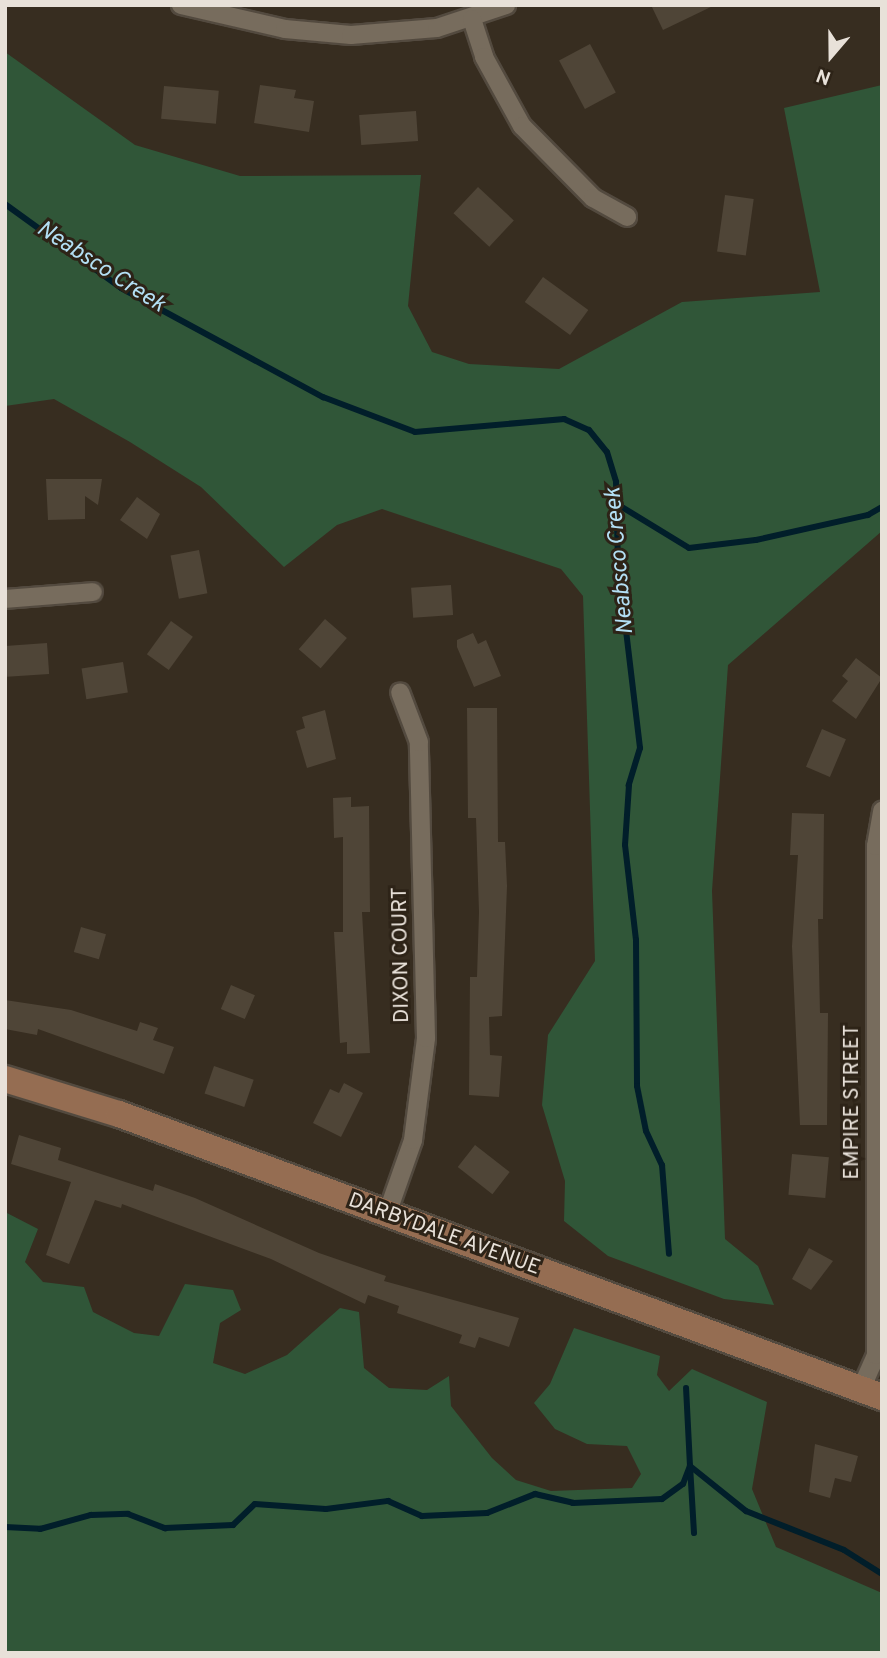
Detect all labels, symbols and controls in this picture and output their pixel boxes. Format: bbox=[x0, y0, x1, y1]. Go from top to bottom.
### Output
north arrow bbox=[796, 21, 866, 91]
text: N bbox=[813, 62, 834, 89]
water label: Neabsco Creek bbox=[31, 216, 169, 320]
water label: Neabsco Creek bbox=[601, 486, 641, 636]
street label: DIXON COURT bbox=[388, 887, 416, 1023]
street label: EMPIRE STREET bbox=[840, 1024, 866, 1180]
street label: DARBYDALE AVENUE bbox=[344, 1188, 544, 1282]

